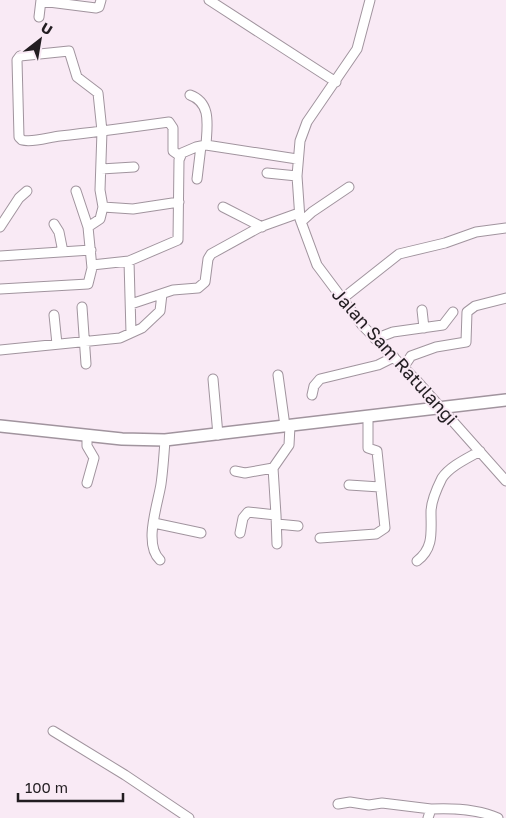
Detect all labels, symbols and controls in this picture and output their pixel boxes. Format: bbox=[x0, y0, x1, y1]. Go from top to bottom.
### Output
north arrow bbox=[15, 15, 65, 65]
text: U bbox=[38, 19, 56, 38]
street label: Jalan Sam Ratulangi bbox=[328, 283, 462, 429]
scale bar bbox=[18, 770, 122, 802]
text: 100 m bbox=[25, 778, 68, 796]

